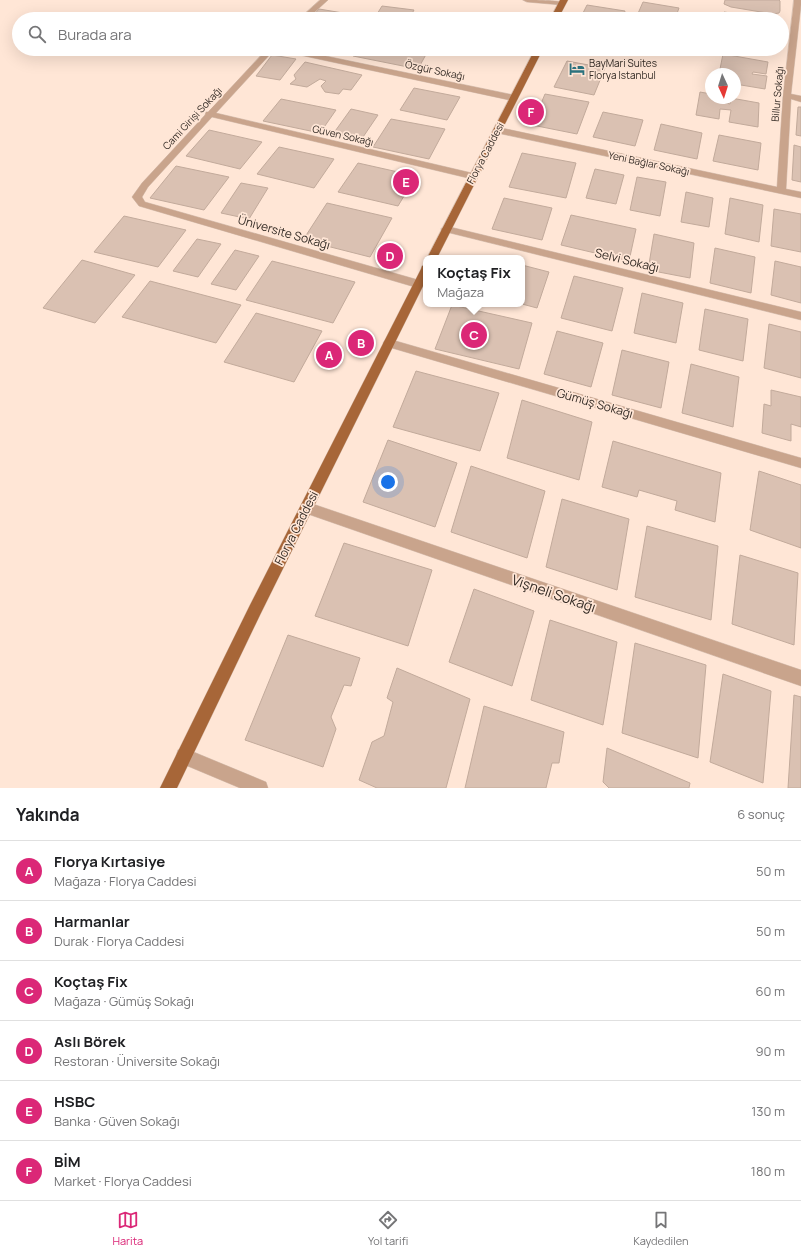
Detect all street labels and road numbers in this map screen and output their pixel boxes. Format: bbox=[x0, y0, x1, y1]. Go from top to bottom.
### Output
street label: Özgür Sokağı bbox=[404, 57, 466, 83]
street label: Billur Sokağı bbox=[768, 66, 786, 122]
street label: Cami Girişi Sokağı bbox=[159, 83, 225, 153]
street label: Florya Caddesi bbox=[463, 120, 507, 186]
street label: Güven Sokağı bbox=[311, 121, 375, 149]
street label: Yeni Bağlar Sokağı bbox=[607, 148, 691, 178]
street label: Üniversite Sokağı bbox=[236, 211, 332, 253]
street label: Selvi Sokağı bbox=[593, 244, 661, 276]
street label: Gümüş Sokağı bbox=[555, 384, 635, 422]
street label: Florya Caddesi bbox=[270, 488, 322, 568]
street label: Vişneli Sokağı bbox=[509, 570, 599, 616]

